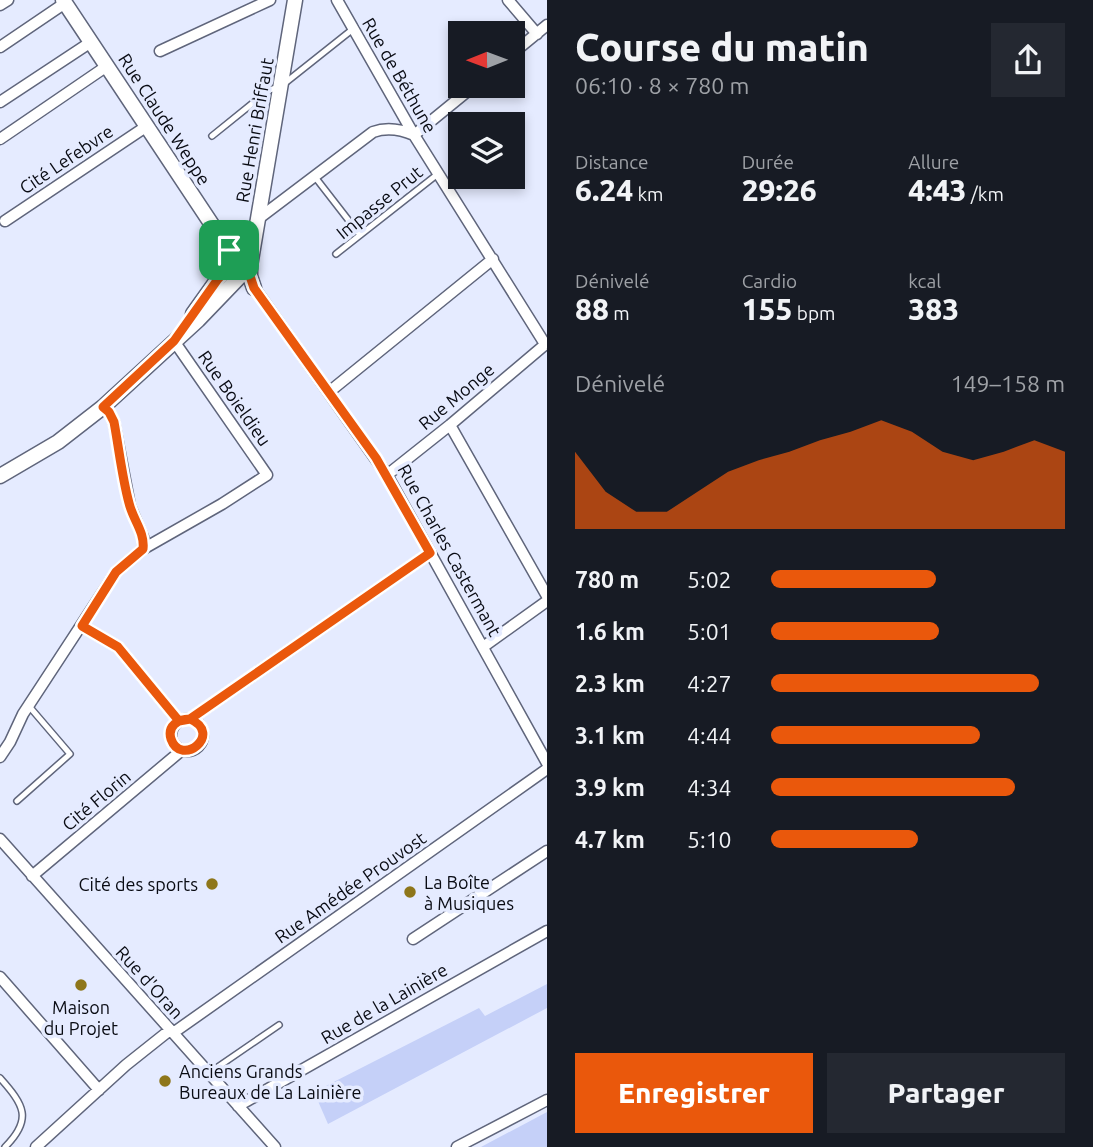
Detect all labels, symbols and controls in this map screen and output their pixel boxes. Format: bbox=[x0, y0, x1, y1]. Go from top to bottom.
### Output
street label: Rue de Béthune bbox=[359, 14, 441, 136]
north arrow bbox=[448, 21, 525, 98]
map controls bbox=[448, 21, 525, 189]
button: share bbox=[991, 23, 1065, 97]
text: Course du matin bbox=[575, 26, 869, 68]
street label: Rue Claude Weppe bbox=[115, 49, 215, 189]
street label: Rue Henri Briffaut bbox=[231, 56, 277, 204]
text: 06:10 · 8 × 780 m bbox=[575, 73, 749, 98]
button: layers bbox=[448, 112, 525, 189]
street label: Cité Lefebvre bbox=[15, 120, 117, 198]
text: Distance bbox=[575, 151, 649, 173]
text: Durée bbox=[742, 151, 794, 173]
text: Allure bbox=[908, 151, 959, 173]
street label: Impasse Prut bbox=[332, 161, 426, 243]
text: 6.24 bbox=[575, 173, 633, 207]
text: 29:26 bbox=[742, 173, 817, 207]
text: 4:43 bbox=[908, 173, 966, 207]
text: km bbox=[633, 183, 663, 205]
text: /km bbox=[966, 183, 1004, 205]
pin bbox=[199, 220, 259, 280]
icon: arrive bbox=[210, 231, 248, 269]
text: Dénivelé bbox=[575, 270, 650, 292]
text: Cardio bbox=[742, 270, 797, 292]
text: kcal bbox=[908, 270, 941, 292]
text: 88 bbox=[575, 292, 609, 326]
text: 155 bbox=[742, 292, 792, 326]
text: 383 bbox=[908, 292, 959, 326]
text: m bbox=[609, 302, 630, 324]
text: bpm bbox=[792, 302, 835, 324]
street label: Rue Boieldieu bbox=[195, 347, 275, 449]
street label: Rue Monge bbox=[414, 359, 498, 433]
text: Dénivelé bbox=[575, 371, 665, 396]
text: 149–158 m bbox=[951, 371, 1065, 396]
street label: Rue Charles Castermant bbox=[394, 460, 506, 640]
text: 780 m bbox=[575, 567, 639, 592]
text: 5:02 bbox=[687, 567, 732, 592]
text: 1.6 km bbox=[575, 619, 645, 644]
text: 5:01 bbox=[687, 619, 732, 644]
text: 2.3 km bbox=[575, 671, 645, 696]
text: 4:27 bbox=[687, 671, 732, 696]
text: 3.1 km bbox=[575, 723, 645, 748]
text: 4:44 bbox=[687, 723, 732, 748]
street label: Cité Florin bbox=[58, 766, 134, 834]
text: 3.9 km bbox=[575, 775, 645, 800]
text: 4:34 bbox=[687, 775, 732, 800]
street label: Rue Amédée Prouvost bbox=[271, 827, 429, 947]
text: 4.7 km bbox=[575, 827, 645, 852]
text: 5:10 bbox=[687, 827, 732, 852]
place label: La Boîte à Musiques bbox=[424, 872, 514, 913]
place label: Cité des sports bbox=[79, 874, 198, 894]
marker: Cité des sports bbox=[204, 876, 220, 892]
marker: La Boîte à Musiques bbox=[402, 884, 418, 900]
street label: Rue d'Oran bbox=[112, 942, 188, 1022]
street label: Rue de la Lainière bbox=[317, 959, 451, 1047]
marker: Maison du Projet bbox=[73, 977, 89, 993]
place label: Maison du Projet bbox=[44, 997, 118, 1038]
button: Enregistrer bbox=[575, 1053, 813, 1133]
button: Partager bbox=[827, 1053, 1065, 1133]
place label: Anciens Grands Bureaux de La Lainière bbox=[179, 1061, 361, 1102]
marker: Anciens Grands Bureaux de La Lainière bbox=[157, 1073, 173, 1089]

